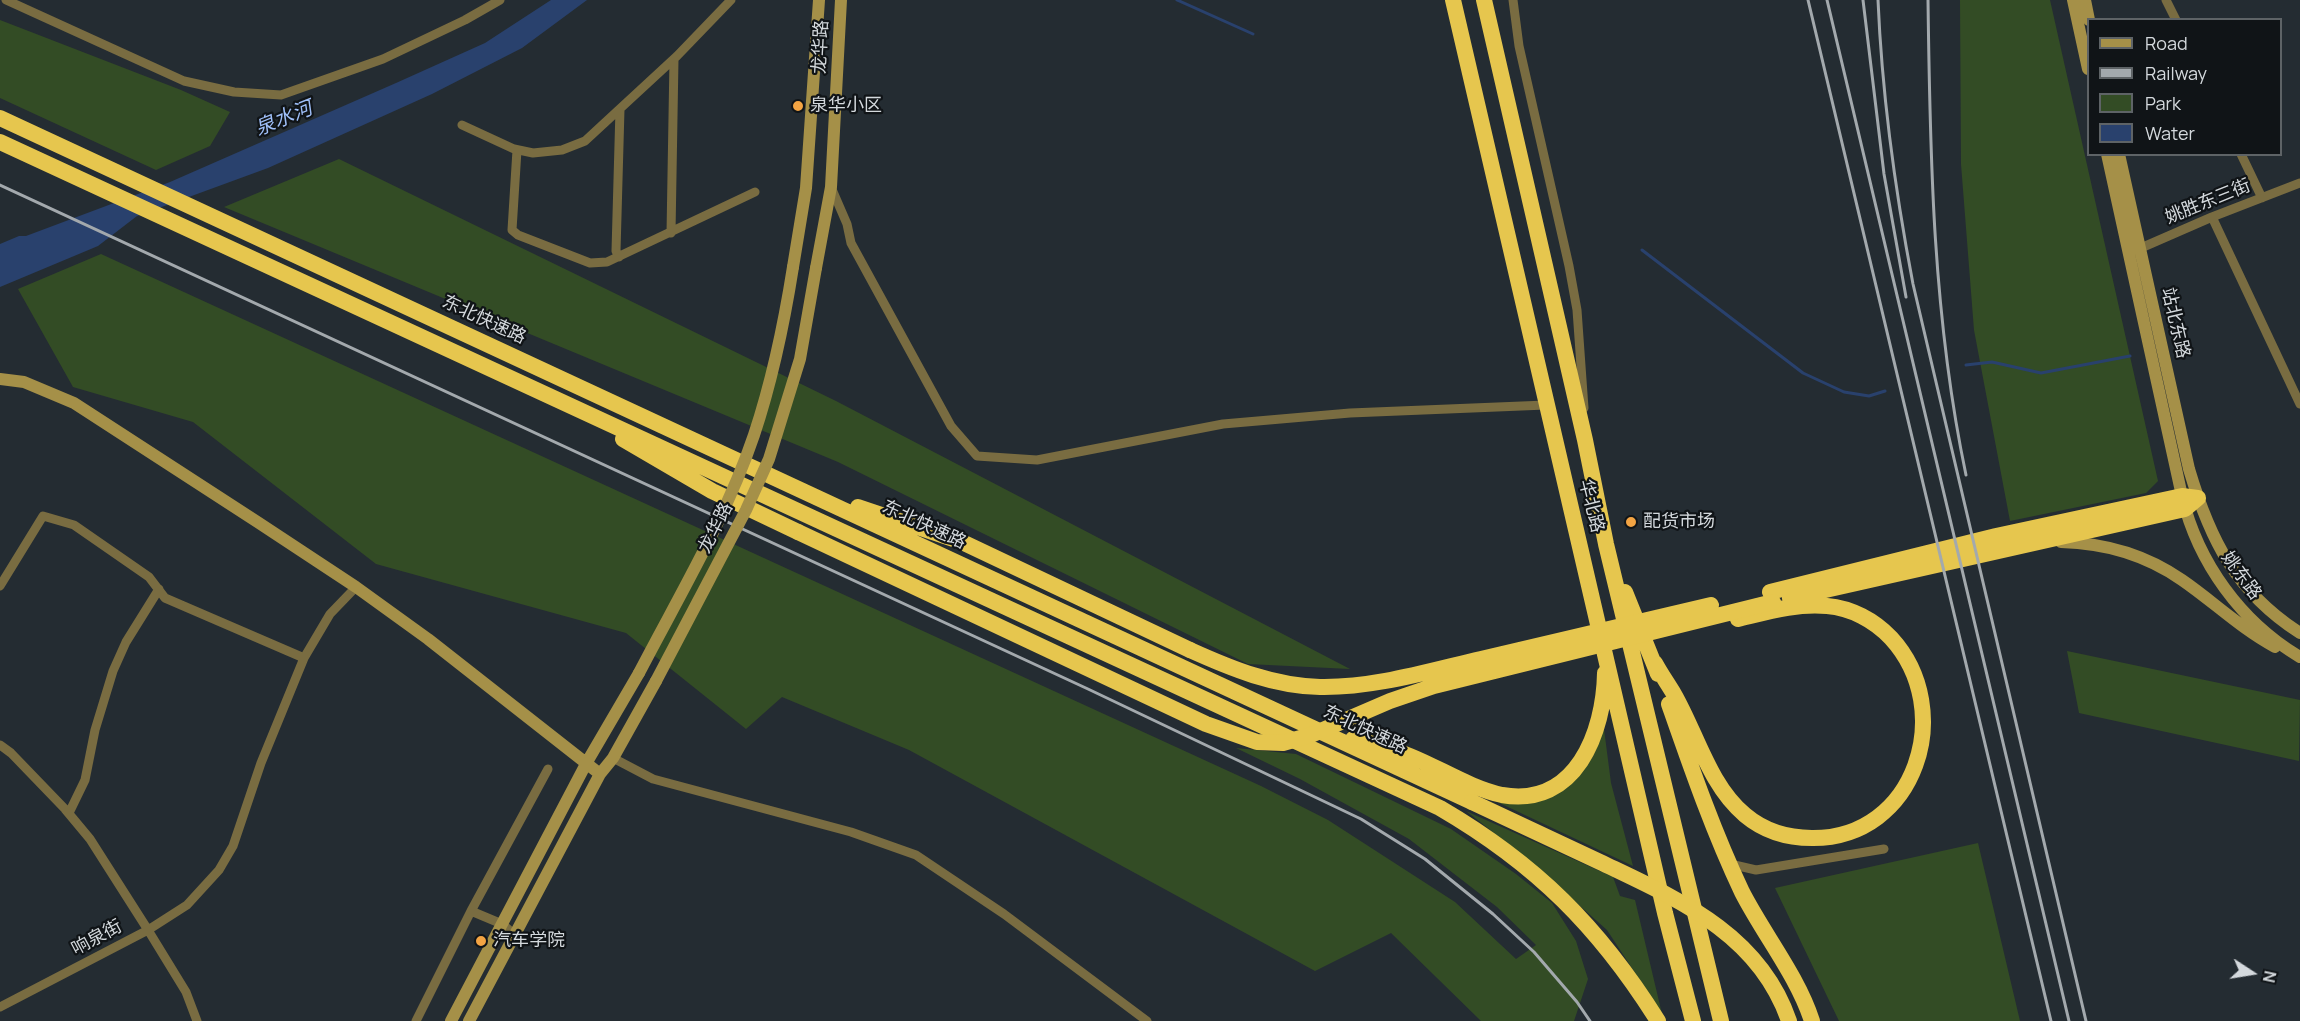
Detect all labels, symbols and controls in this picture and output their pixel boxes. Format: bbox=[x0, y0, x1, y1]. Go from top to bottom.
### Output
legend bbox=[2087, 18, 2282, 156]
street label: 龙华路 bbox=[809, 19, 833, 75]
text: Road bbox=[2145, 31, 2188, 55]
text: Railway bbox=[2145, 61, 2207, 85]
text: Park bbox=[2145, 91, 2181, 115]
place label: 泉华小区 bbox=[810, 95, 882, 117]
water label: 泉水河 bbox=[252, 97, 316, 141]
marker: 泉华小区 bbox=[791, 99, 805, 113]
text: Water bbox=[2145, 121, 2195, 145]
street label: 姚胜东三街 bbox=[2162, 175, 2254, 229]
street label: 站北东路 bbox=[2156, 285, 2194, 361]
street label: 东北快速路 bbox=[439, 291, 529, 349]
street label: 华北路 bbox=[1574, 477, 1608, 535]
street label: 东北快速路 bbox=[879, 496, 969, 554]
street label: 龙华路 bbox=[694, 499, 738, 557]
place label: 配货市场 bbox=[1643, 511, 1715, 533]
marker: 配货市场 bbox=[1624, 515, 1638, 529]
street label: 姚东路 bbox=[2216, 548, 2266, 604]
street label: 东北快速路 bbox=[1320, 701, 1410, 759]
street label: 响泉街 bbox=[68, 916, 126, 960]
place label: 汽车学院 bbox=[493, 930, 565, 952]
marker: 汽车学院 bbox=[474, 934, 488, 948]
north arrow bbox=[2222, 943, 2282, 1003]
text: N bbox=[2258, 969, 2282, 985]

